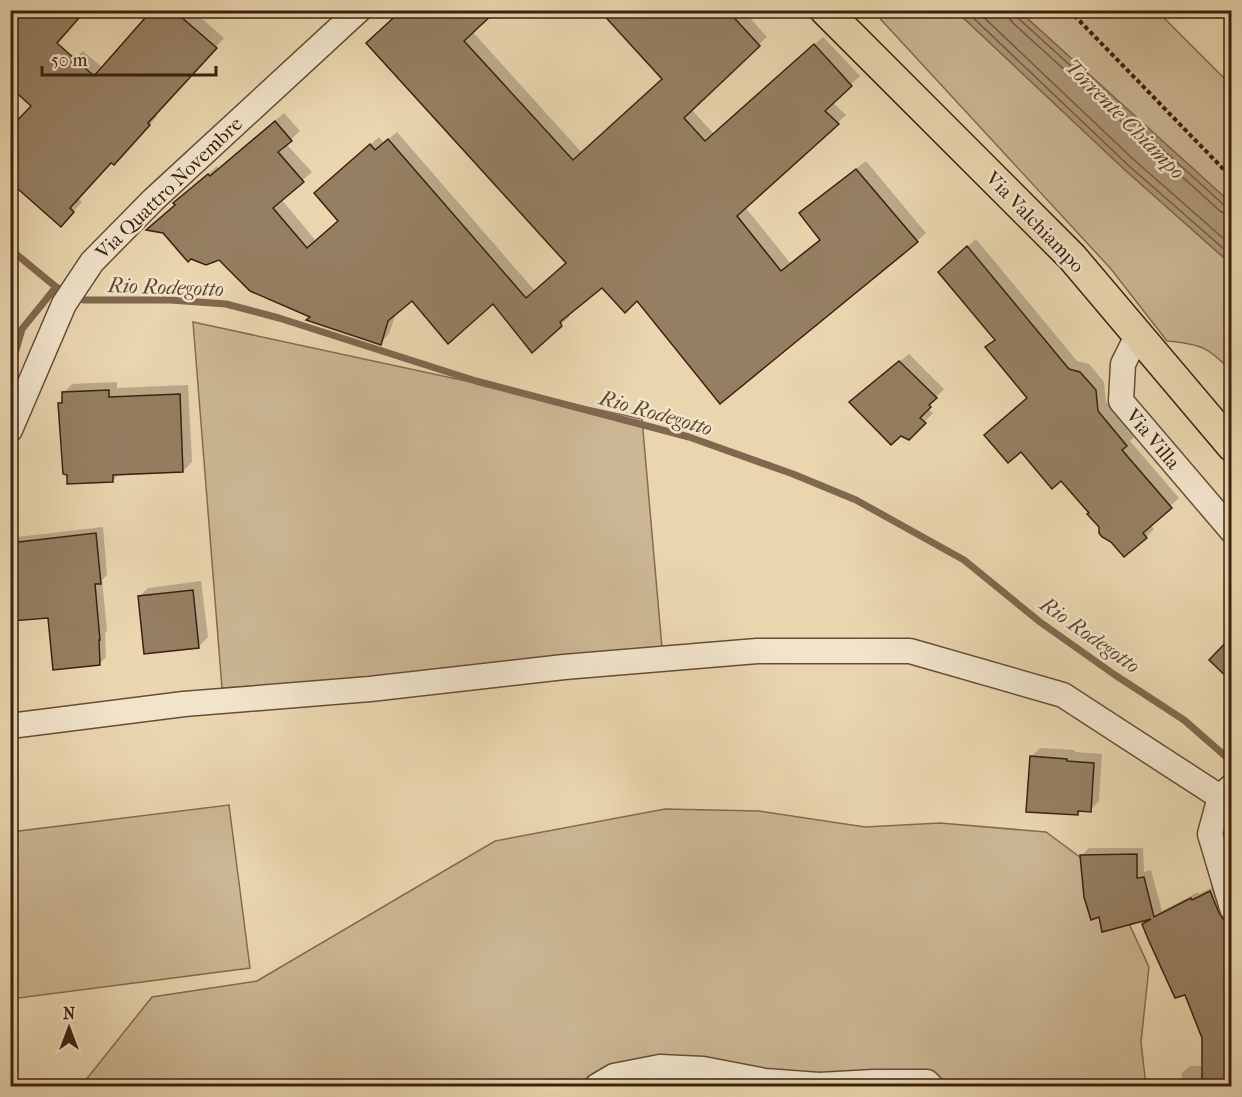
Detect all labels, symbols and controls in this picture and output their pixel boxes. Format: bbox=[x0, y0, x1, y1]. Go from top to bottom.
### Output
scale bar bbox=[42, 39, 216, 77]
text: 50 m bbox=[51, 50, 88, 71]
water label: Torrente Chiampo bbox=[1060, 54, 1190, 184]
street label: Via Quattro Novembre bbox=[90, 112, 247, 265]
street label: Via Valchiampo bbox=[980, 166, 1089, 277]
water label: Rio Rodegotto bbox=[106, 273, 225, 301]
water label: Rio Rodegotto bbox=[595, 385, 715, 441]
street label: Via Villa bbox=[1121, 403, 1185, 474]
water label: Rio Rodegotto bbox=[1034, 591, 1145, 678]
north arrow bbox=[39, 998, 99, 1058]
text: N bbox=[63, 1004, 76, 1023]

